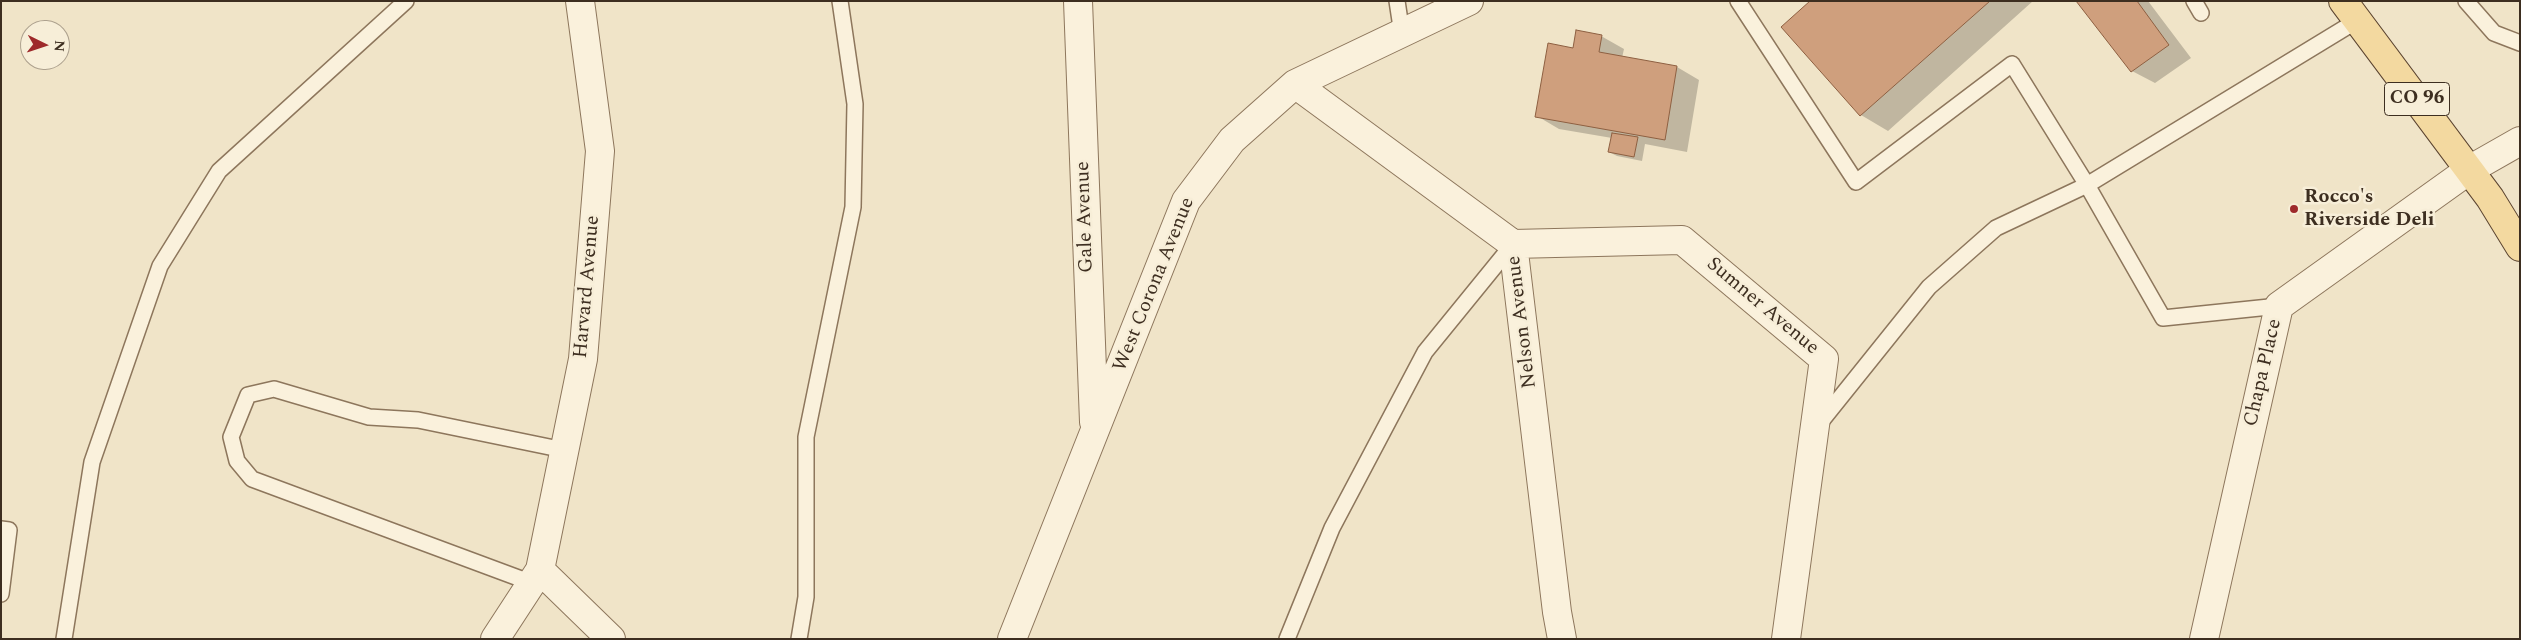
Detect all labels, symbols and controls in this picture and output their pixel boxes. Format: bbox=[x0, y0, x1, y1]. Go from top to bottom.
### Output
north arrow bbox=[20, 20, 70, 70]
text: N bbox=[49, 40, 70, 52]
road number: CO 96 bbox=[2384, 82, 2450, 116]
street label: Gale Avenue bbox=[1072, 161, 1100, 273]
place label: Rocco's Riverside Deli bbox=[2304, 186, 2434, 233]
street label: West Corona Avenue bbox=[1109, 194, 1201, 376]
marker: Rocco's Riverside Deli bbox=[2288, 203, 2300, 215]
street label: Harvard Avenue bbox=[570, 215, 606, 359]
street label: Sumner Avenue bbox=[1701, 253, 1823, 361]
street label: Nelson Avenue bbox=[1503, 254, 1543, 390]
street label: Chapa Place bbox=[2240, 317, 2288, 429]

